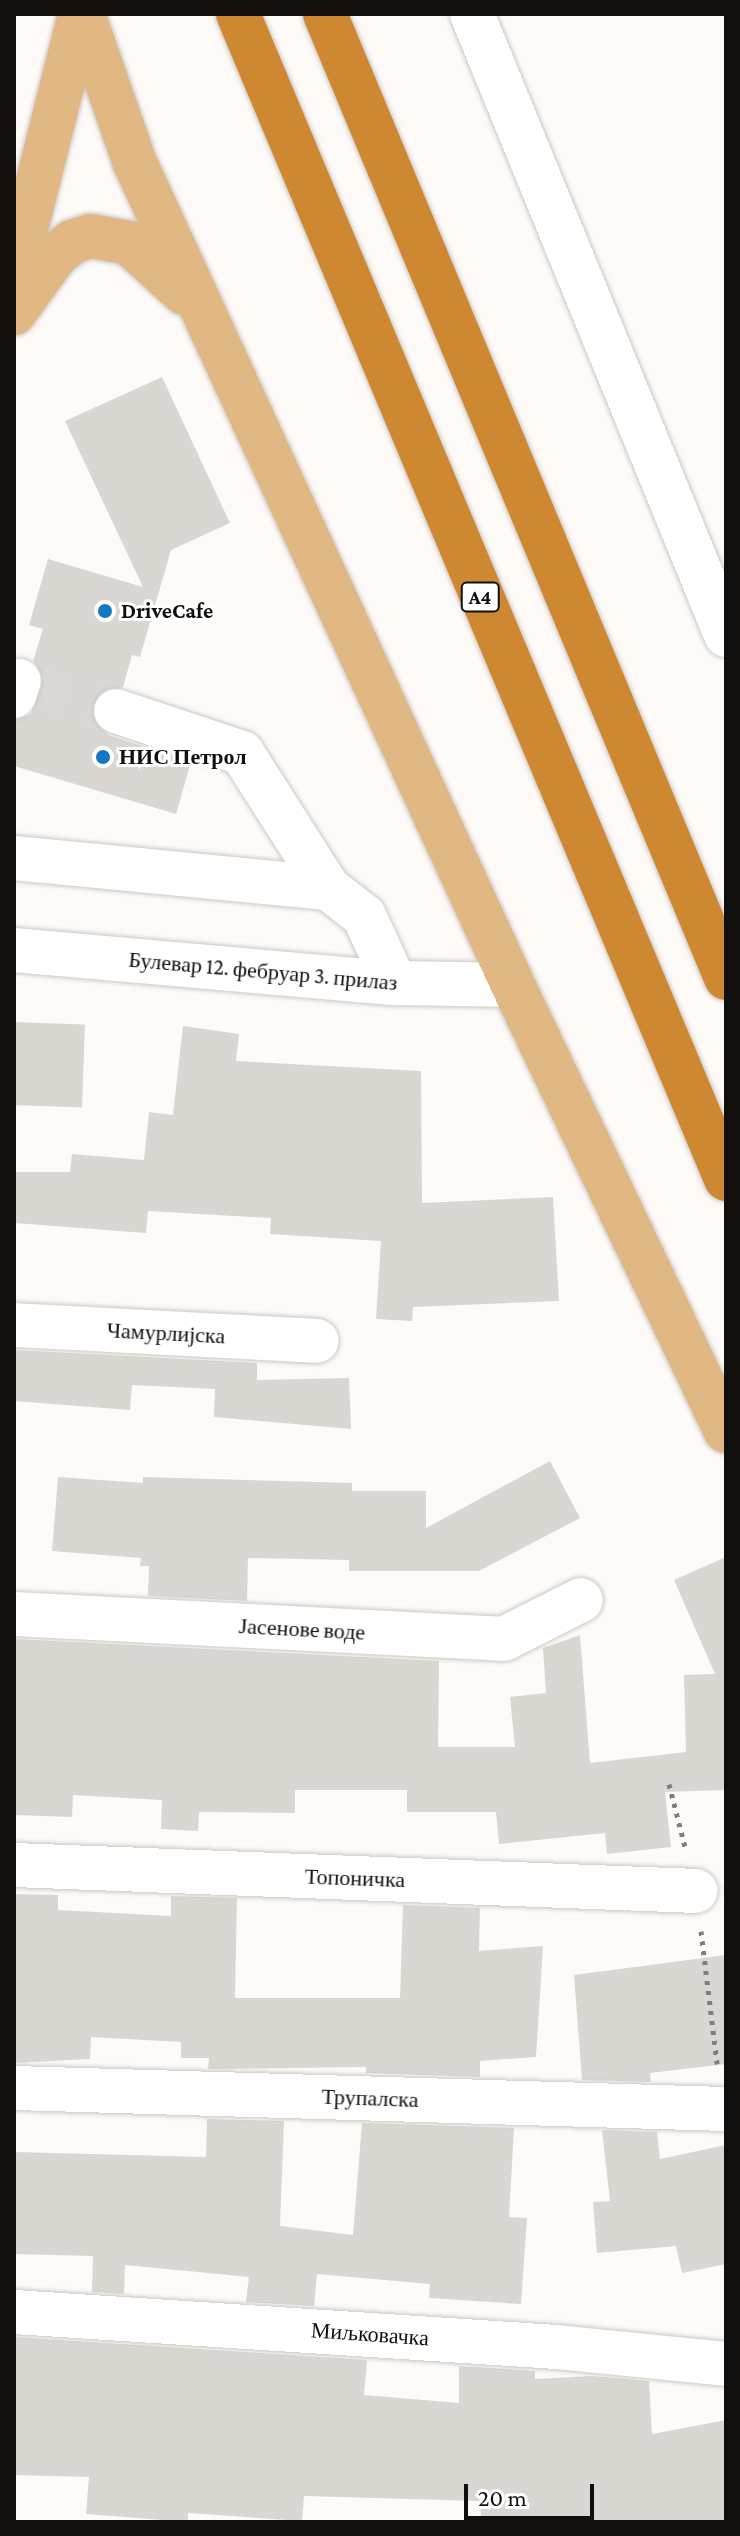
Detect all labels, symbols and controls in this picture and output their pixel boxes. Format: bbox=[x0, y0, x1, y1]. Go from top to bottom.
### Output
road number: A4 bbox=[460, 581, 500, 613]
place label: DriveCafe bbox=[121, 598, 213, 624]
marker: DriveCafe bbox=[96, 602, 114, 620]
place label: НИС Петрол bbox=[119, 744, 247, 770]
marker: НИС Петрол bbox=[94, 748, 112, 766]
street label: Булевар 12. фебруар 3. прилаз bbox=[128, 946, 398, 996]
street label: Чамурлијска bbox=[106, 1317, 226, 1349]
street label: Јасенове воде bbox=[238, 1613, 366, 1645]
street label: Топоничка bbox=[304, 1863, 406, 1893]
street label: Трупалска bbox=[321, 2083, 419, 2113]
street label: Миљковачка bbox=[310, 2317, 430, 2351]
scale bar bbox=[468, 2468, 598, 2518]
text: 20 m bbox=[478, 2484, 527, 2511]

